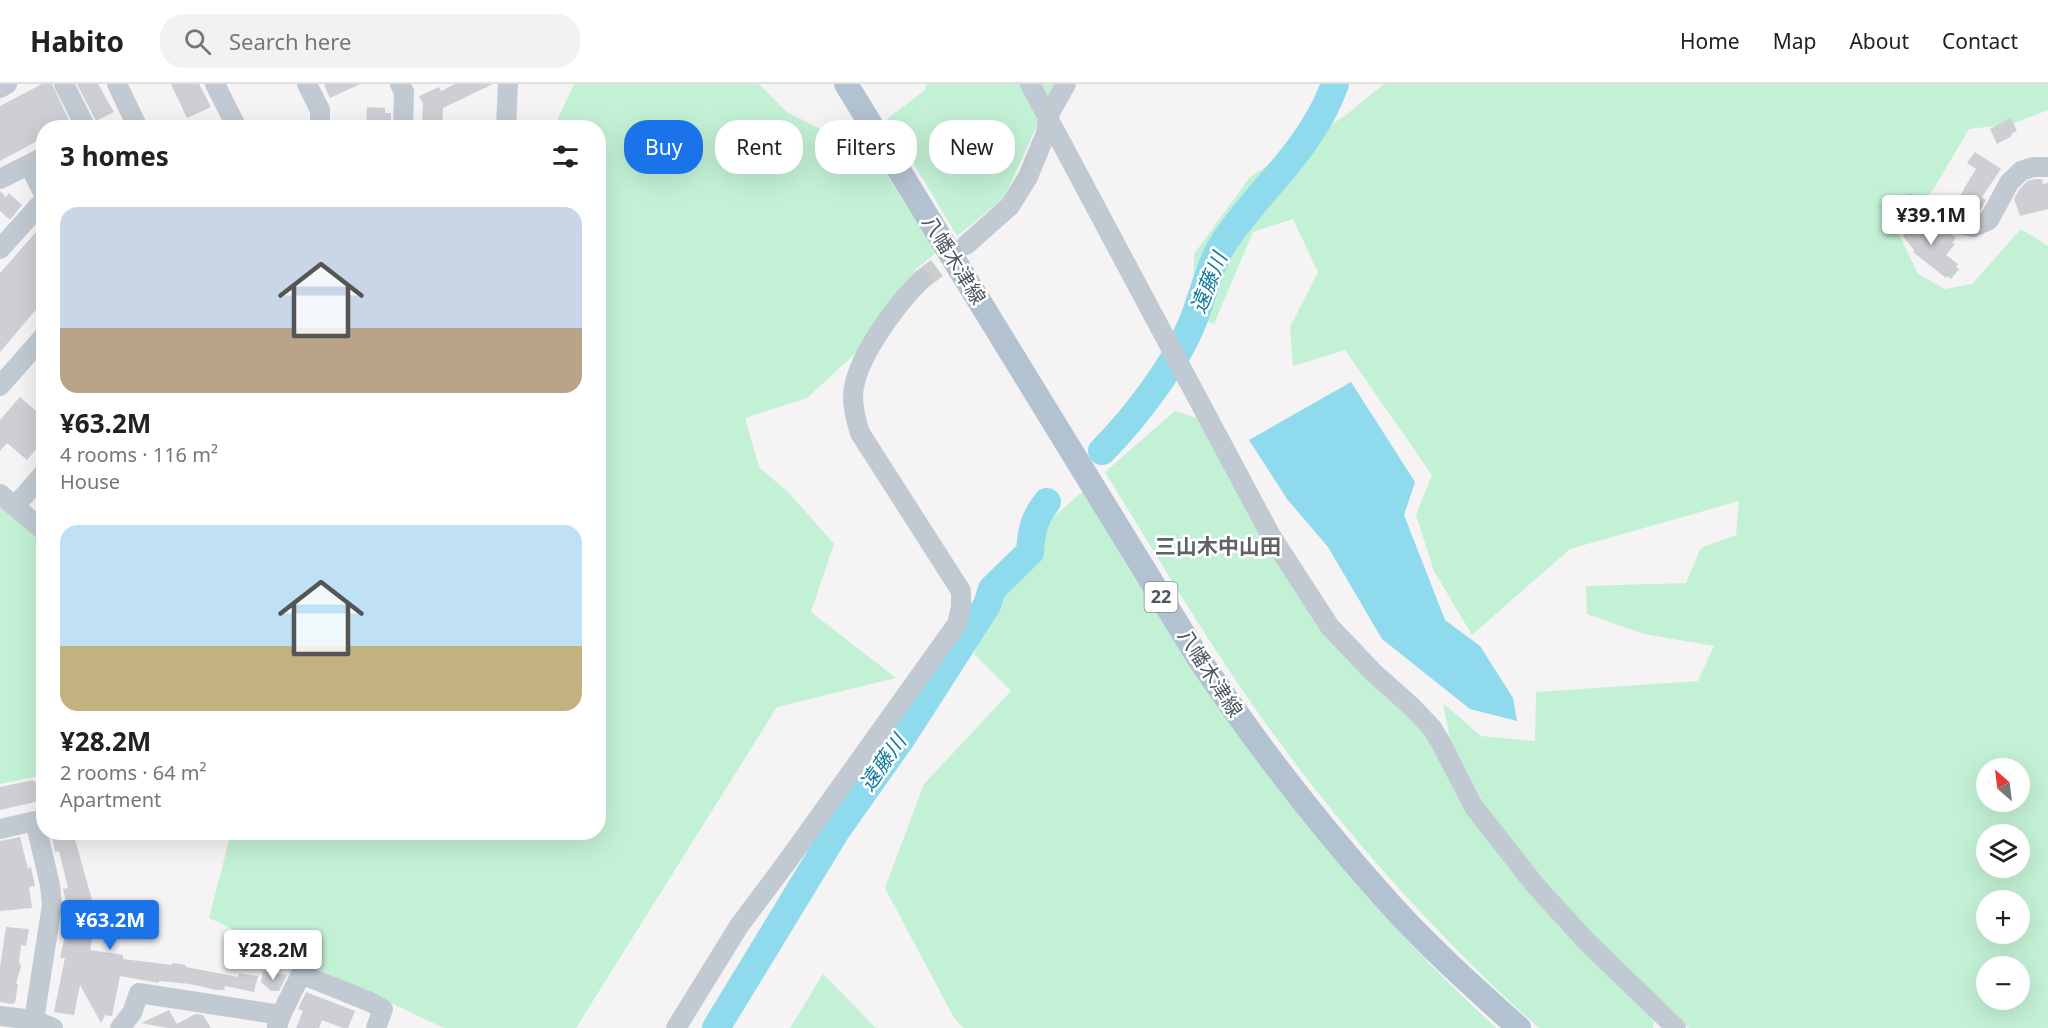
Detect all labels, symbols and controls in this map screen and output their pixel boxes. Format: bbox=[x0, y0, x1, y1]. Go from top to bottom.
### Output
search box bbox=[160, 14, 580, 68]
text: Habito bbox=[30, 22, 124, 60]
icon: search bbox=[181, 25, 214, 58]
text: Search here bbox=[229, 26, 351, 56]
text: Home bbox=[1680, 27, 1740, 55]
text: Map bbox=[1773, 27, 1816, 55]
text: About bbox=[1849, 27, 1909, 55]
text: Contact bbox=[1942, 27, 2018, 55]
chip: Buy bbox=[624, 120, 703, 174]
chip: Rent bbox=[715, 120, 803, 174]
chip: Filters bbox=[815, 120, 917, 174]
chip: New bbox=[929, 120, 1015, 174]
text: 3 homes bbox=[60, 138, 169, 174]
icon: filters bbox=[549, 140, 582, 173]
pin: ¥39.1M bbox=[1882, 195, 1980, 246]
text: ¥39.1M bbox=[1896, 201, 1966, 228]
street label: 八幡木津線 bbox=[916, 210, 992, 309]
icon: home bbox=[267, 246, 375, 354]
water label: 遠藤川 bbox=[1183, 246, 1234, 317]
text: ¥63.2M bbox=[60, 405, 151, 441]
text: 4 rooms · 116 m² bbox=[60, 441, 218, 468]
text: House bbox=[60, 468, 120, 495]
district label: 三山木中山田 bbox=[1155, 532, 1281, 560]
icon: home bbox=[267, 564, 375, 672]
road number: 22 bbox=[1144, 582, 1178, 612]
street label: 八幡木津線 bbox=[1172, 623, 1249, 722]
text: ¥28.2M bbox=[60, 723, 151, 759]
water label: 遠藤川 bbox=[853, 727, 913, 796]
north arrow bbox=[1976, 758, 2030, 812]
map controls bbox=[1976, 758, 2030, 1010]
text: 2 rooms · 64 m² bbox=[60, 759, 207, 786]
text: Apartment bbox=[60, 786, 161, 813]
button: layers bbox=[1976, 824, 2030, 878]
button: + bbox=[1976, 890, 2030, 944]
pin: ¥63.2M bbox=[61, 900, 159, 951]
text: ¥63.2M bbox=[75, 906, 145, 933]
pin: ¥28.2M bbox=[224, 930, 322, 981]
text: ¥28.2M bbox=[238, 936, 308, 963]
button: − bbox=[1976, 956, 2030, 1010]

